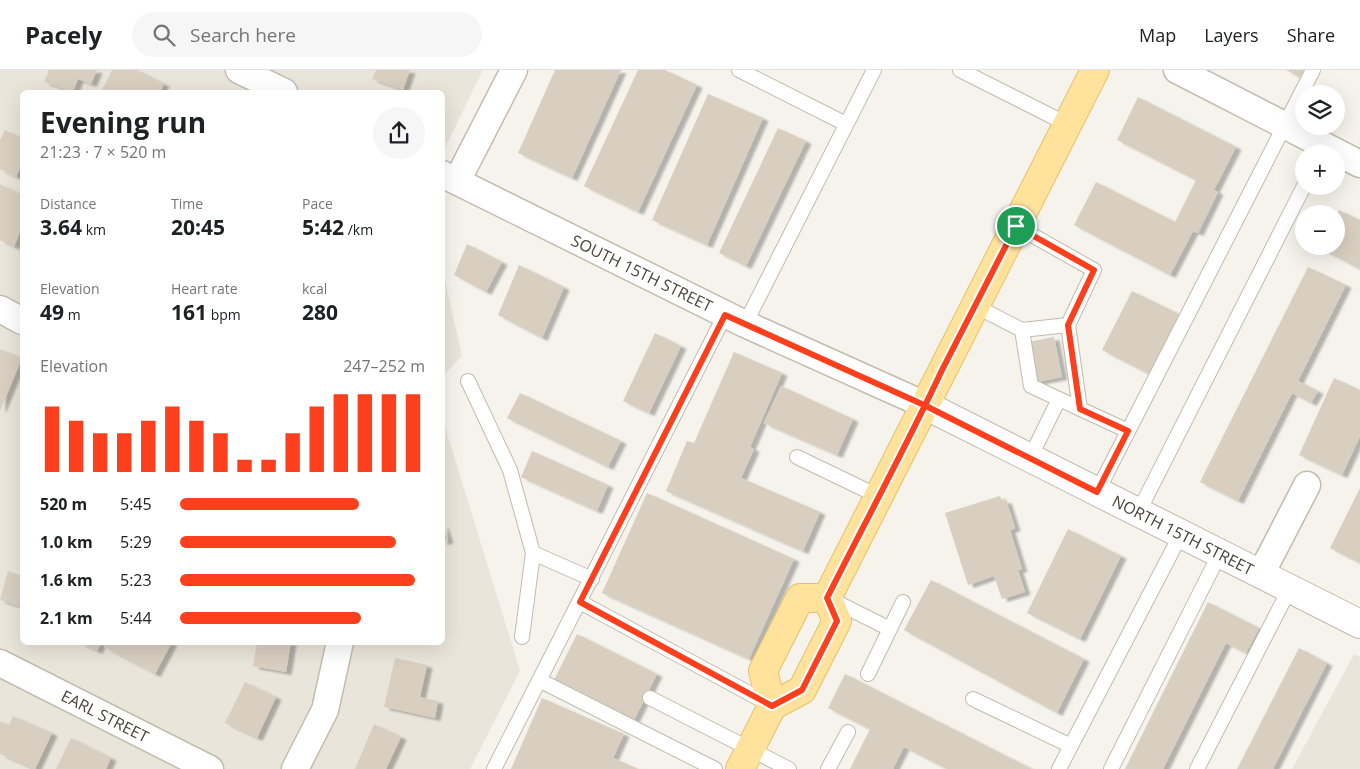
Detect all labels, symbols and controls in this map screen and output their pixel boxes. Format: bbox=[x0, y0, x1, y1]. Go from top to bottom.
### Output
search box bbox=[132, 12, 482, 57]
text: Pacely bbox=[25, 18, 102, 51]
icon: search bbox=[150, 21, 178, 49]
text: Search here bbox=[190, 22, 296, 48]
text: Map bbox=[1139, 23, 1176, 47]
text: Layers bbox=[1204, 23, 1259, 47]
text: Share bbox=[1287, 23, 1335, 47]
map controls bbox=[1295, 85, 1345, 255]
button: layers bbox=[1295, 85, 1345, 135]
text: Evening run bbox=[40, 103, 206, 141]
button: share bbox=[373, 107, 425, 159]
text: 21:23 · 7 × 520 m bbox=[40, 141, 166, 163]
button: + bbox=[1295, 145, 1345, 195]
text: Distance bbox=[40, 194, 96, 213]
text: Time bbox=[171, 194, 203, 213]
text: Pace bbox=[302, 194, 333, 213]
pin bbox=[995, 205, 1037, 247]
button: − bbox=[1295, 205, 1345, 255]
icon: arrive bbox=[1002, 212, 1030, 240]
text: 3.64 bbox=[40, 213, 82, 241]
text: 20:45 bbox=[171, 213, 225, 241]
text: 5:42 bbox=[302, 213, 344, 241]
text: km bbox=[82, 220, 106, 239]
text: /km bbox=[344, 220, 373, 239]
street label: SOUTH 15TH STREET bbox=[568, 229, 717, 317]
text: Elevation bbox=[40, 279, 99, 298]
text: Heart rate bbox=[171, 279, 238, 298]
text: kcal bbox=[302, 279, 327, 298]
text: 49 bbox=[40, 298, 64, 326]
text: 161 bbox=[171, 298, 207, 326]
text: 280 bbox=[302, 298, 338, 326]
text: m bbox=[64, 305, 81, 324]
text: bpm bbox=[207, 305, 241, 324]
text: Elevation bbox=[40, 355, 108, 377]
text: 247–252 m bbox=[343, 355, 425, 377]
street label: NORTH 15TH STREET bbox=[1108, 490, 1258, 580]
text: 520 m bbox=[40, 493, 87, 515]
text: 5:45 bbox=[120, 493, 152, 515]
text: 1.0 km bbox=[40, 531, 93, 553]
text: 5:29 bbox=[120, 531, 152, 553]
text: 1.6 km bbox=[40, 569, 93, 591]
text: 5:23 bbox=[120, 569, 152, 591]
text: 2.1 km bbox=[40, 607, 93, 629]
text: 5:44 bbox=[120, 607, 152, 629]
street label: EARL STREET bbox=[57, 685, 153, 748]

